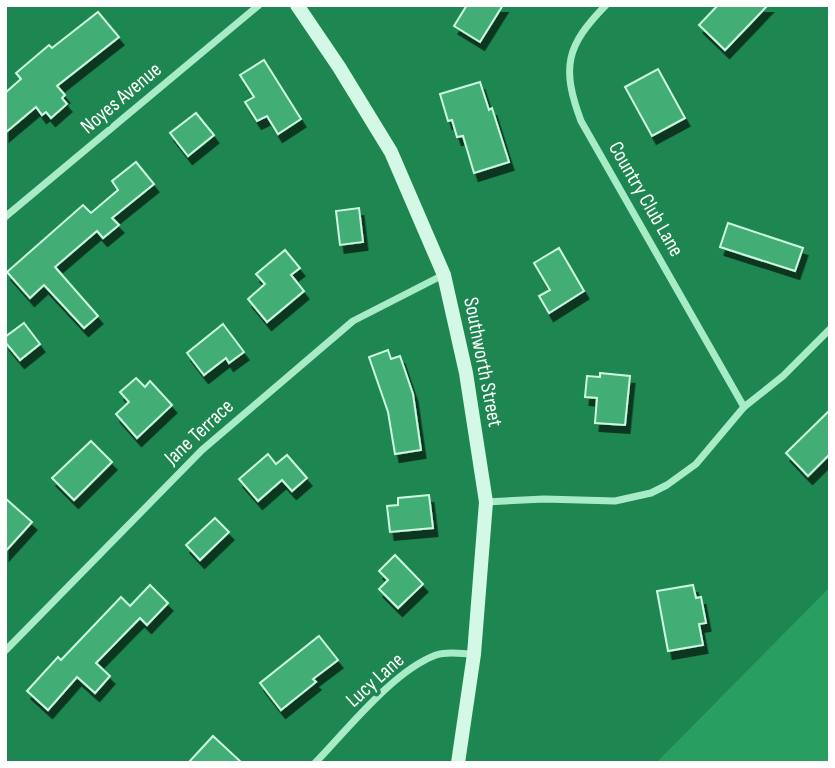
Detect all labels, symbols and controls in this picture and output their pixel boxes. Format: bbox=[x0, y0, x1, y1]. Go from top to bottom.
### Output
street label: Noyes Avenue bbox=[75, 57, 167, 139]
street label: Country Club Lane bbox=[603, 137, 689, 261]
street label: Southworth Street bbox=[458, 295, 508, 429]
street label: Jane Terrace bbox=[159, 394, 239, 471]
street label: Lucy Lane bbox=[341, 647, 409, 713]

